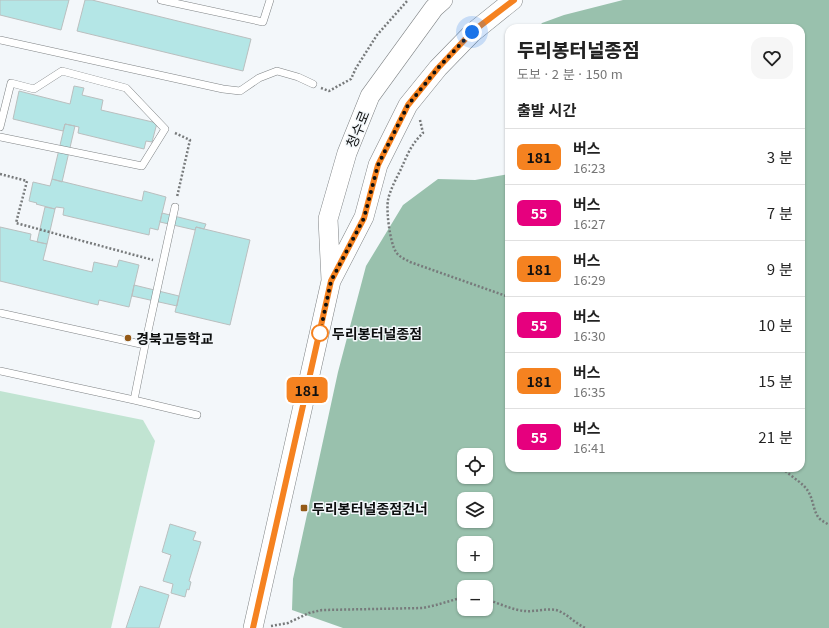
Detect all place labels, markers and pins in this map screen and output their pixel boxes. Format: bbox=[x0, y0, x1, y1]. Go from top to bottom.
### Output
place label: 두리봉터널종점 bbox=[332, 323, 422, 343]
marker: 두리봉터널종점 bbox=[311, 324, 329, 342]
place label: 경북고등학교 bbox=[136, 328, 213, 348]
marker: 경북고등학교 bbox=[123, 333, 133, 343]
place label: 두리봉터널종점건너 bbox=[312, 498, 428, 518]
marker: 두리봉터널종점건너 bbox=[299, 503, 309, 513]

